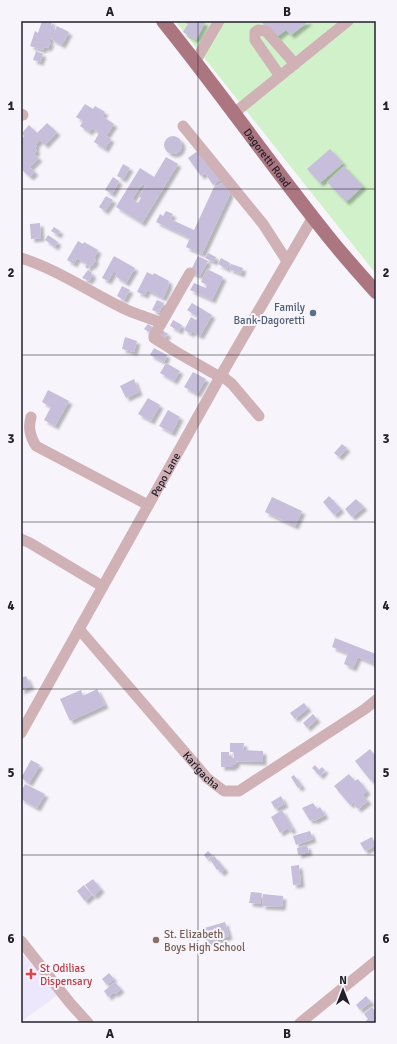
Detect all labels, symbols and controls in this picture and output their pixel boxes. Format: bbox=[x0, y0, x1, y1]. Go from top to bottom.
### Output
text: A bbox=[106, 4, 115, 20]
text: B bbox=[283, 4, 291, 20]
text: 1 bbox=[7, 98, 15, 114]
text: 1 bbox=[382, 98, 390, 114]
street label: Dagoretti Road bbox=[241, 126, 294, 190]
text: 2 bbox=[7, 265, 15, 281]
text: 2 bbox=[382, 265, 390, 281]
place label: Family Bank-Dagoretti bbox=[233, 301, 306, 327]
marker: Family Bank-Dagoretti bbox=[308, 308, 318, 318]
text: 3 bbox=[7, 431, 15, 447]
text: 3 bbox=[382, 431, 390, 447]
street label: Pepo Lane bbox=[148, 450, 183, 499]
text: 4 bbox=[7, 598, 15, 614]
text: 4 bbox=[382, 598, 390, 614]
street label: Karigacha bbox=[180, 749, 223, 792]
text: 5 bbox=[7, 765, 15, 781]
text: 5 bbox=[382, 765, 390, 781]
place label: St. Elizabeth Boys High School bbox=[164, 928, 245, 954]
text: 6 bbox=[7, 931, 15, 947]
text: 6 bbox=[382, 931, 390, 947]
marker: St. Elizabeth Boys High School bbox=[151, 935, 161, 945]
place label: St Odilias Dispensary bbox=[40, 962, 93, 988]
marker: St Odilias Dispensary bbox=[25, 968, 37, 980]
north arrow bbox=[323, 970, 363, 1010]
text: N bbox=[339, 974, 347, 987]
text: A bbox=[106, 1026, 115, 1042]
text: B bbox=[283, 1026, 291, 1042]

